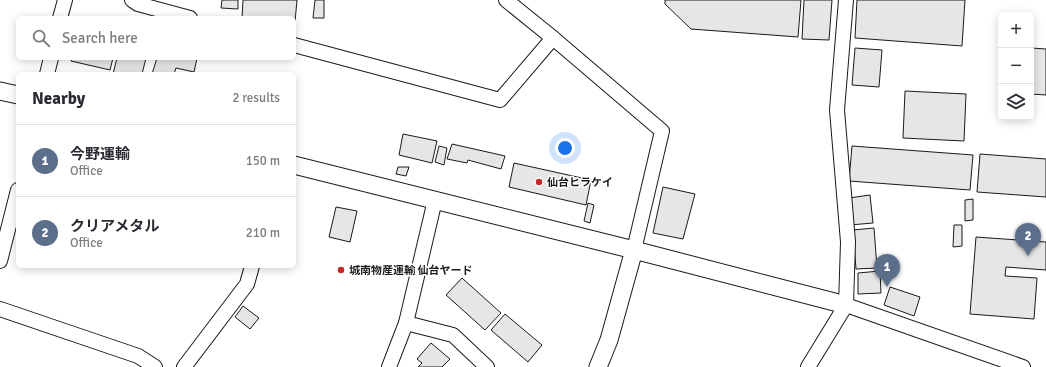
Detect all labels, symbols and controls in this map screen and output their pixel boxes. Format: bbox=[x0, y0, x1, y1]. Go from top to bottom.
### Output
map controls bbox=[998, 12, 1034, 120]
button: + bbox=[998, 12, 1034, 48]
search box bbox=[16, 16, 296, 60]
icon: search bbox=[30, 27, 52, 49]
text: Search here bbox=[62, 29, 138, 47]
button: − bbox=[998, 48, 1034, 84]
button: layers bbox=[998, 84, 1034, 120]
text: Nearby bbox=[32, 88, 85, 109]
text: 2 results bbox=[232, 90, 280, 106]
your location bbox=[555, 138, 575, 158]
text: 今野運輸 bbox=[70, 145, 130, 163]
text: 1 bbox=[41, 153, 49, 169]
text: 150 m bbox=[246, 153, 280, 169]
text: Office bbox=[70, 163, 103, 179]
place label: 仙台ヒラケイ bbox=[547, 176, 613, 189]
marker: 仙台ヒラケイ bbox=[534, 177, 544, 187]
text: クリアメタル bbox=[70, 217, 159, 235]
pin: 2 bbox=[1015, 223, 1041, 256]
text: 2 bbox=[41, 225, 49, 241]
text: 210 m bbox=[246, 225, 280, 241]
text: Office bbox=[70, 235, 103, 251]
pin: 1 bbox=[874, 254, 900, 287]
place label: 城南物産運輸 仙台ヤード bbox=[349, 264, 472, 277]
marker: 城南物産運輸 仙台ヤード bbox=[336, 265, 346, 275]

